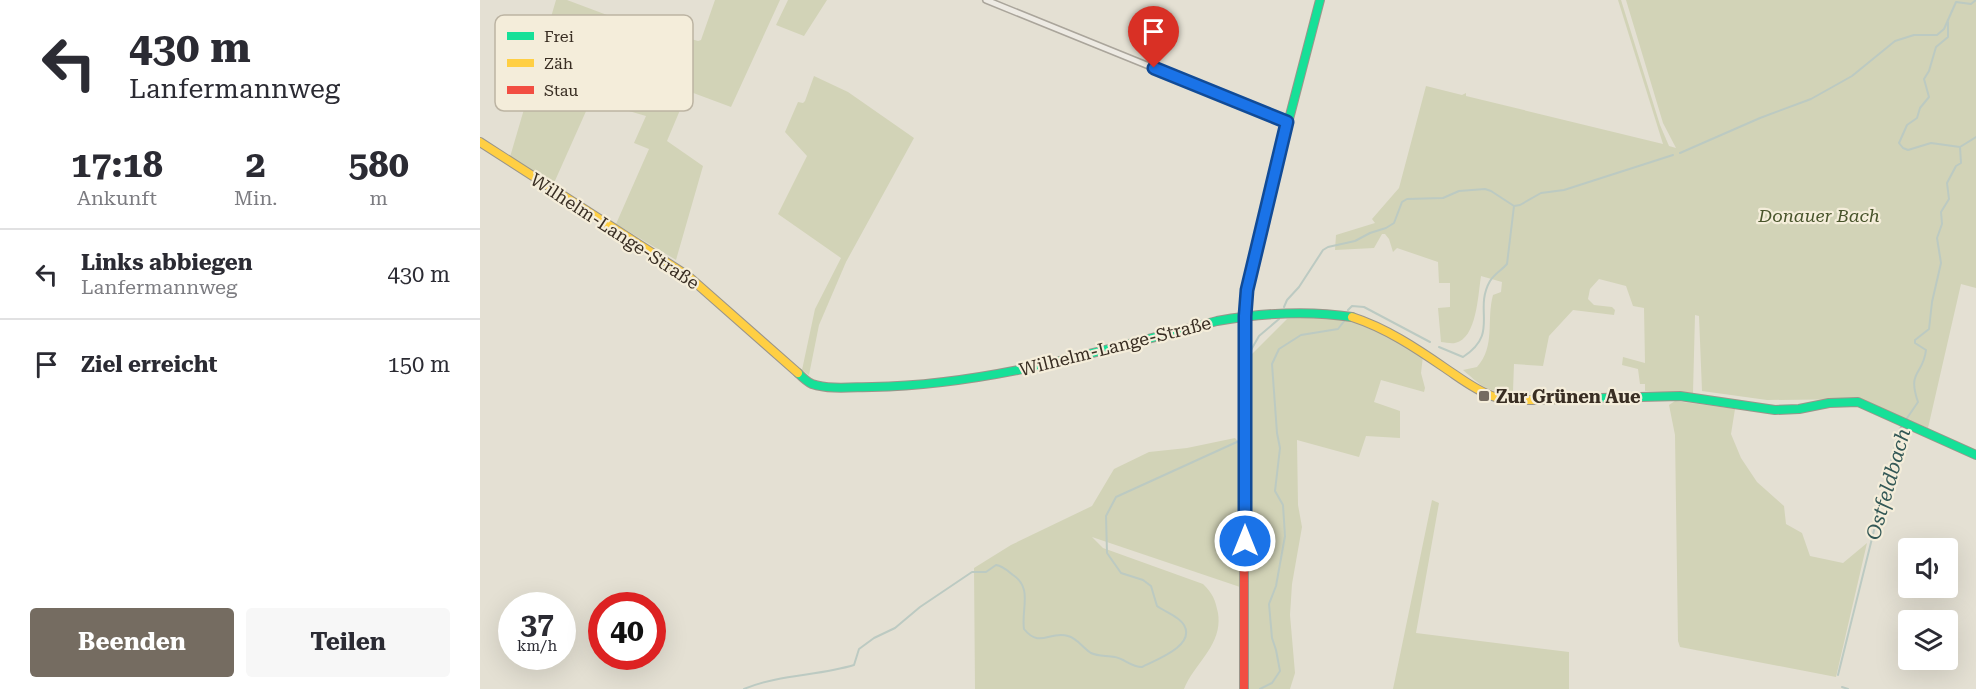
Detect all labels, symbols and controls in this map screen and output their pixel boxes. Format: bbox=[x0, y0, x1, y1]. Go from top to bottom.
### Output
pin bbox=[1128, 6, 1179, 68]
legend bbox=[495, 15, 693, 111]
icon: arrive bbox=[1137, 15, 1170, 48]
text: 430 m bbox=[129, 23, 251, 72]
icon: left bbox=[30, 24, 108, 102]
text: Frei bbox=[544, 27, 574, 46]
text: Zäh bbox=[544, 54, 573, 73]
text: Lanfermannweg bbox=[129, 73, 340, 105]
text: Stau bbox=[544, 81, 578, 100]
text: 17:18 bbox=[71, 144, 163, 186]
text: 2 bbox=[246, 144, 266, 186]
text: 580 bbox=[348, 144, 409, 186]
street label: Wilhelm-Lange-Straße bbox=[527, 169, 703, 294]
text: Ankunft bbox=[77, 186, 157, 210]
text: Min. bbox=[234, 186, 277, 210]
text: m bbox=[370, 186, 388, 210]
park label: Donauer Bach bbox=[1757, 205, 1880, 226]
text: Links abbiegen bbox=[81, 250, 252, 275]
icon: left bbox=[30, 258, 63, 291]
text: 430 m bbox=[387, 262, 450, 287]
text: Lanfermannweg bbox=[81, 275, 237, 299]
street label: Wilhelm-Lange-Straße bbox=[1017, 312, 1213, 380]
icon: arrive bbox=[30, 348, 63, 381]
text: Ziel erreicht bbox=[81, 352, 217, 377]
text: 150 m bbox=[387, 352, 450, 377]
place label: Zur Grünen Aue bbox=[1496, 386, 1641, 407]
marker: Zur Grünen Aue bbox=[1477, 389, 1491, 403]
water label: Ostfeldbach bbox=[1861, 425, 1915, 543]
position arrow bbox=[1213, 509, 1277, 573]
map controls bbox=[1898, 538, 1958, 670]
button: sound bbox=[1898, 538, 1958, 598]
speed limit sign: 40 bbox=[588, 592, 666, 670]
text: 37 bbox=[520, 606, 554, 641]
button: Beenden bbox=[30, 608, 234, 677]
button: Teilen bbox=[246, 608, 450, 677]
button: layers bbox=[1898, 610, 1958, 670]
text: km/h bbox=[517, 637, 557, 655]

